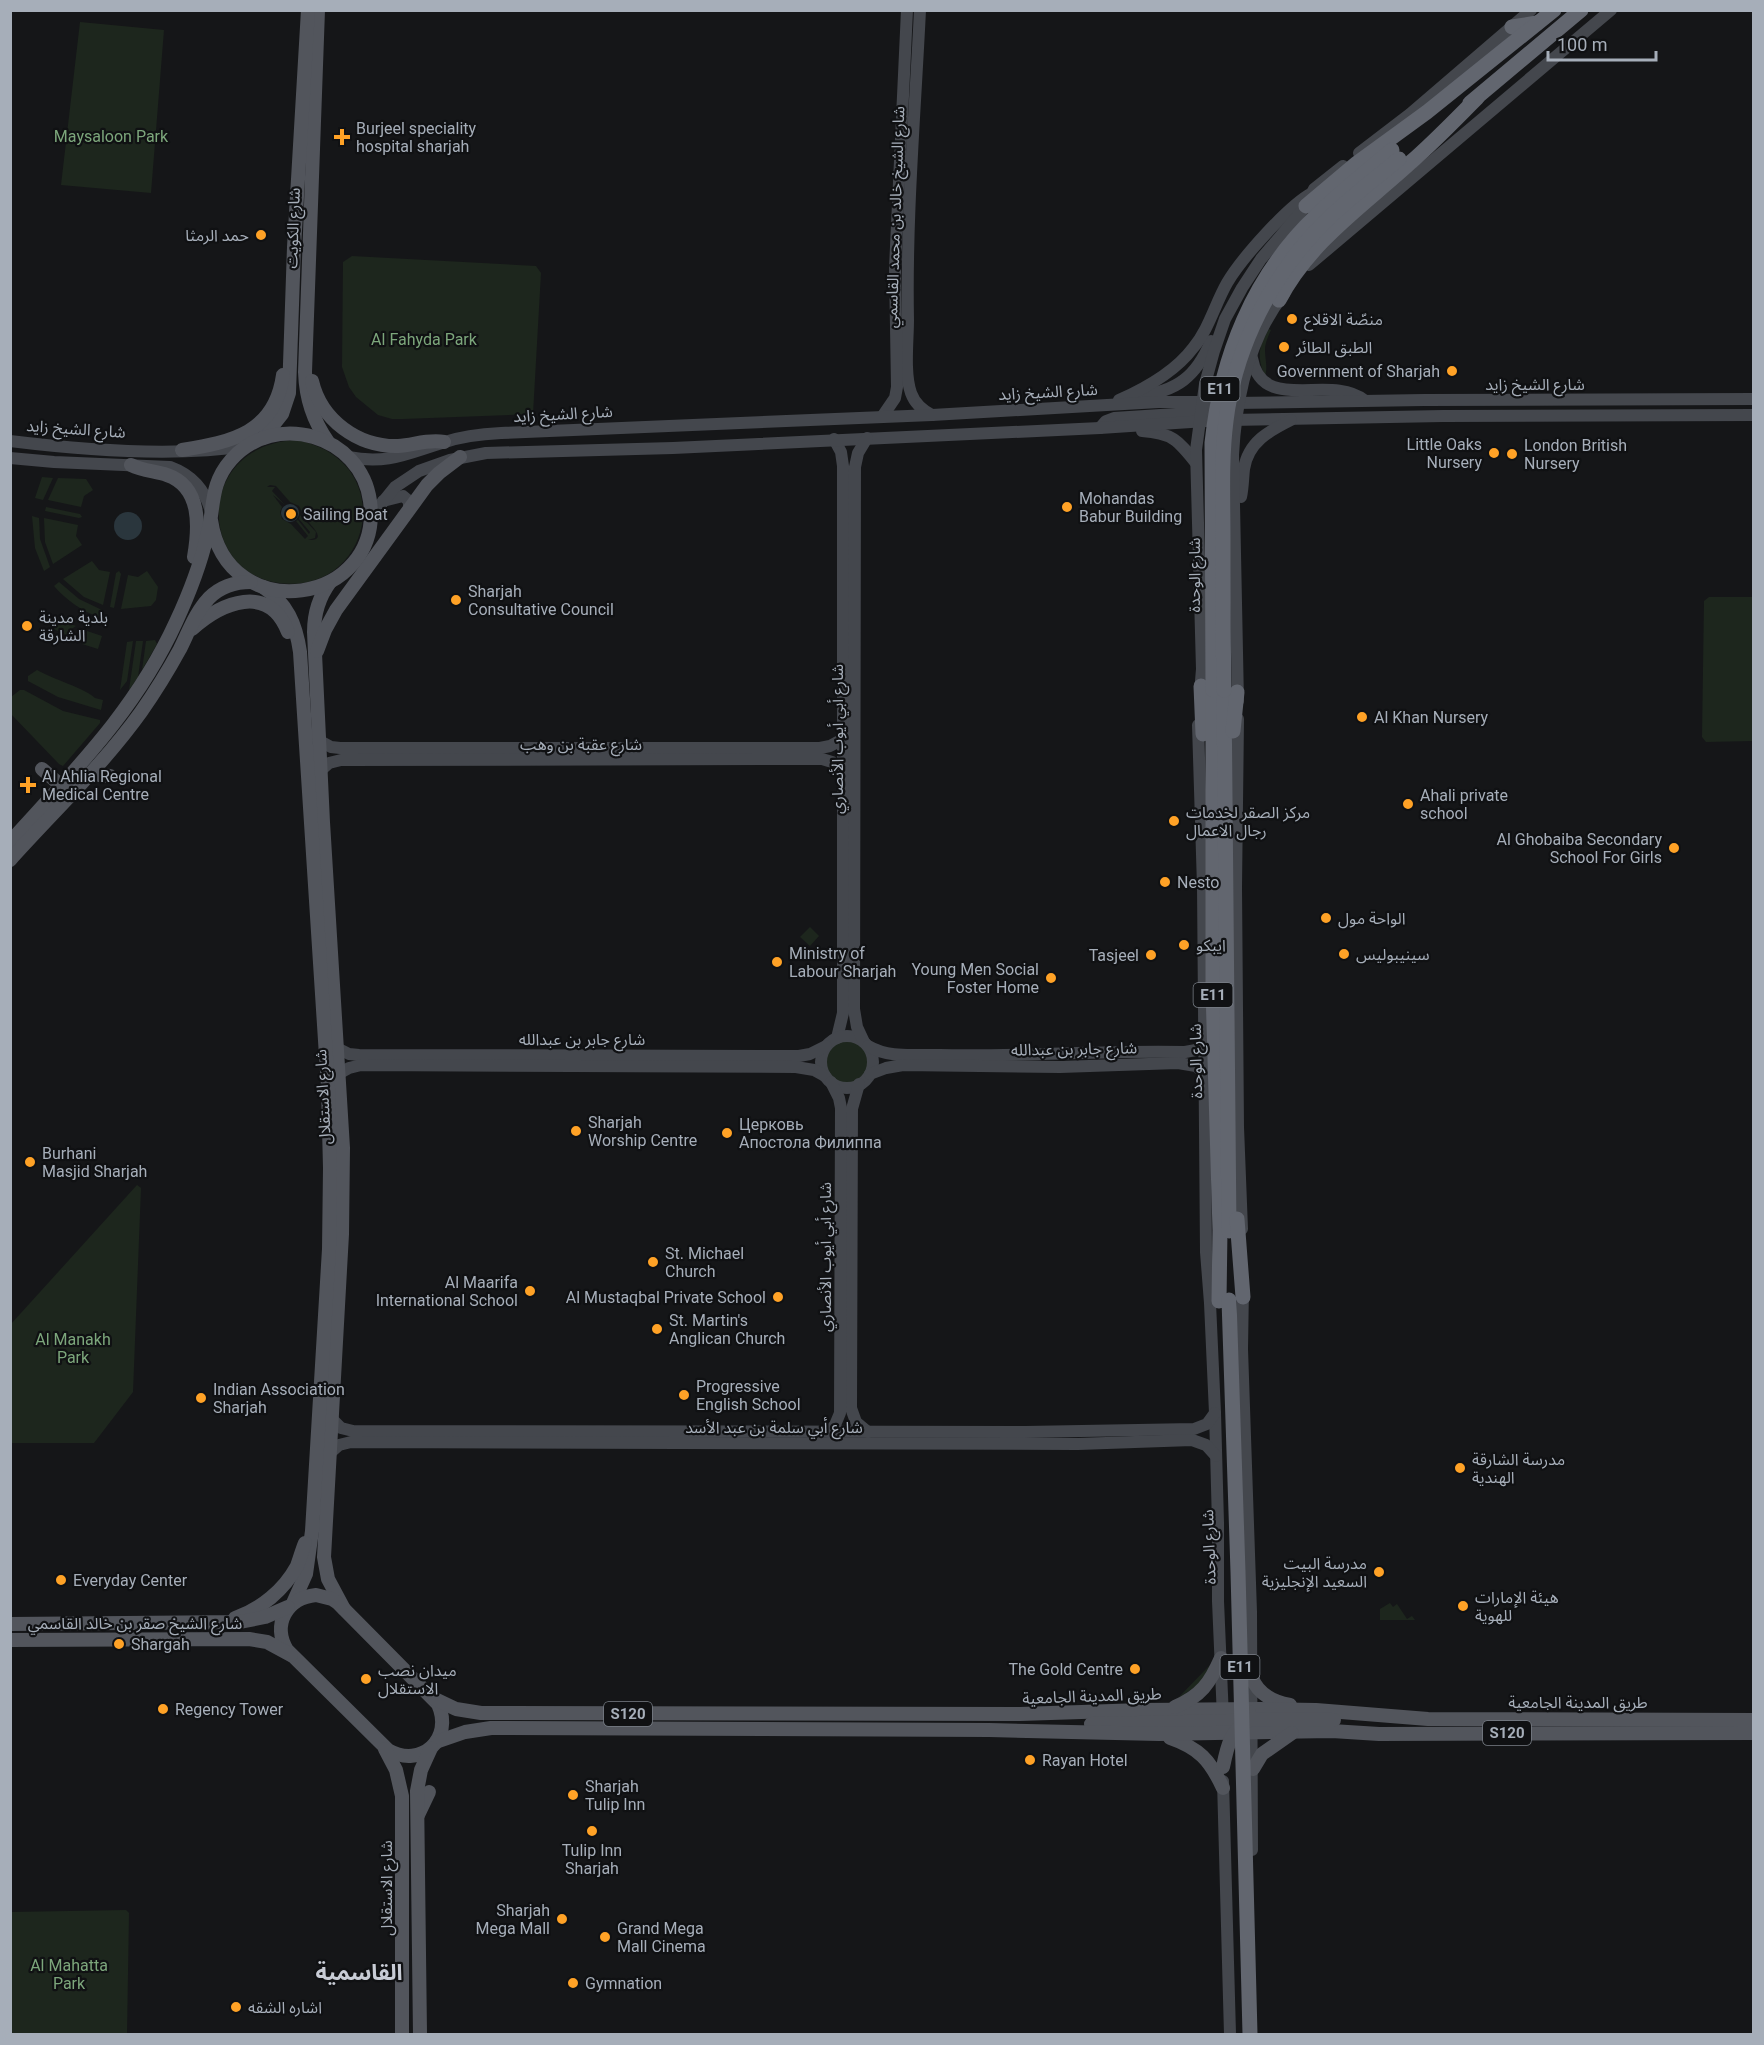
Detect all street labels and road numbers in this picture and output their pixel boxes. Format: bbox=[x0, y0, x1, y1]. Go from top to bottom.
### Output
street label: شارع الشيخ خالد بن محمد القاسمي bbox=[882, 106, 911, 328]
street label: شارع الكويت bbox=[282, 187, 307, 269]
street label: شارع الشيخ زايد bbox=[1485, 375, 1585, 397]
road number: E11 bbox=[1200, 377, 1240, 401]
street label: شارع الشيخ زايد bbox=[998, 380, 1098, 407]
street label: شارع الشيخ زايد bbox=[513, 402, 613, 429]
street label: شارع الشيخ زايد bbox=[25, 416, 126, 445]
street label: شارع الوحدة bbox=[1185, 537, 1207, 613]
street label: شارع أبي أيوب الأنصاري bbox=[827, 664, 850, 814]
street label: شارع عقبة بن وهب bbox=[520, 735, 642, 757]
road number: E11 bbox=[1194, 983, 1232, 1007]
street label: شارع الوحدة bbox=[1186, 1023, 1209, 1099]
street label: شارع جابر بن عبدالله bbox=[519, 1030, 645, 1052]
street label: شارع جابر بن عبدالله bbox=[1011, 1038, 1137, 1063]
street label: شارع الاستقلال bbox=[311, 1049, 338, 1145]
street label: شارع أبي أيوب الأنصاري bbox=[815, 1182, 838, 1332]
street label: شارع أبي سلمة بن عبد الأسد bbox=[685, 1417, 863, 1440]
street label: شارع الوحدة bbox=[1198, 1509, 1223, 1585]
street label: شارع الشيخ صقر بن خالد القاسمي bbox=[28, 1614, 242, 1636]
road number: E11 bbox=[1220, 1655, 1260, 1679]
street label: طريق المدينة الجامعية bbox=[1022, 1684, 1162, 1709]
street label: طريق المدينة الجامعية bbox=[1508, 1693, 1648, 1713]
road number: S120 bbox=[604, 1702, 652, 1726]
road number: S120 bbox=[1483, 1721, 1531, 1745]
street label: شارع الاستقلال bbox=[377, 1840, 399, 1936]

